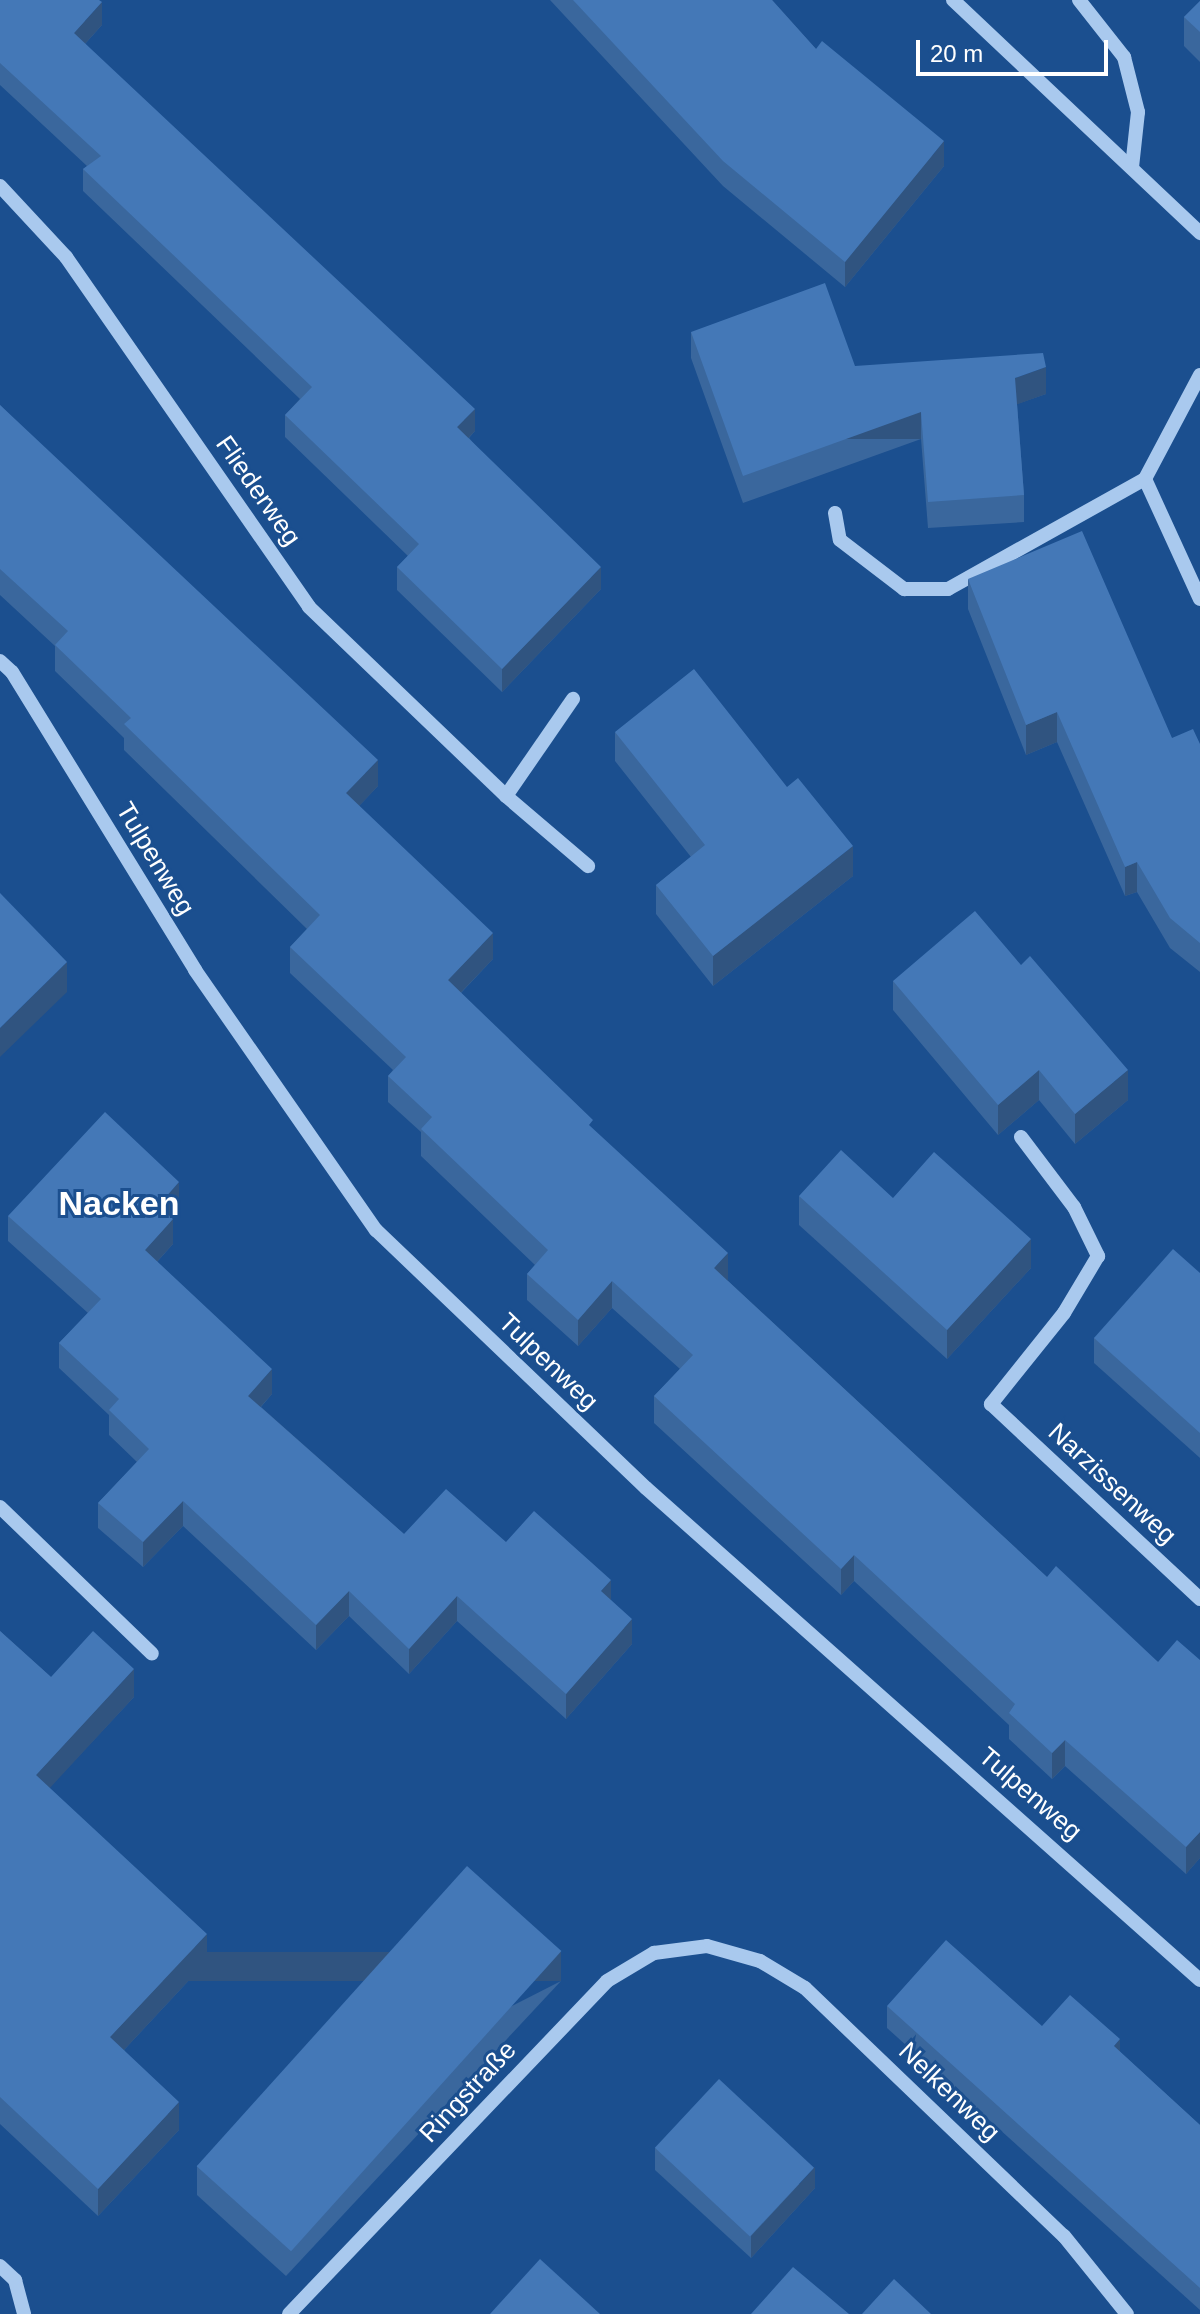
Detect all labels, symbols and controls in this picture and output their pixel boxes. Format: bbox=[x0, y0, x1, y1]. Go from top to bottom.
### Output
scale bar bbox=[920, 24, 1112, 74]
text: 20 m bbox=[930, 40, 983, 67]
street label: Fliederweg bbox=[209, 430, 307, 552]
street label: Tulpenweg bbox=[109, 797, 201, 921]
district label: Nacken bbox=[59, 1184, 179, 1224]
street label: Tulpenweg bbox=[492, 1307, 604, 1417]
street label: Narzissenweg bbox=[1042, 1417, 1182, 1551]
street label: Tulpenweg bbox=[972, 1741, 1088, 1847]
street label: Ringstraße bbox=[413, 2035, 523, 2149]
street label: Nelkenweg bbox=[892, 2036, 1006, 2148]

